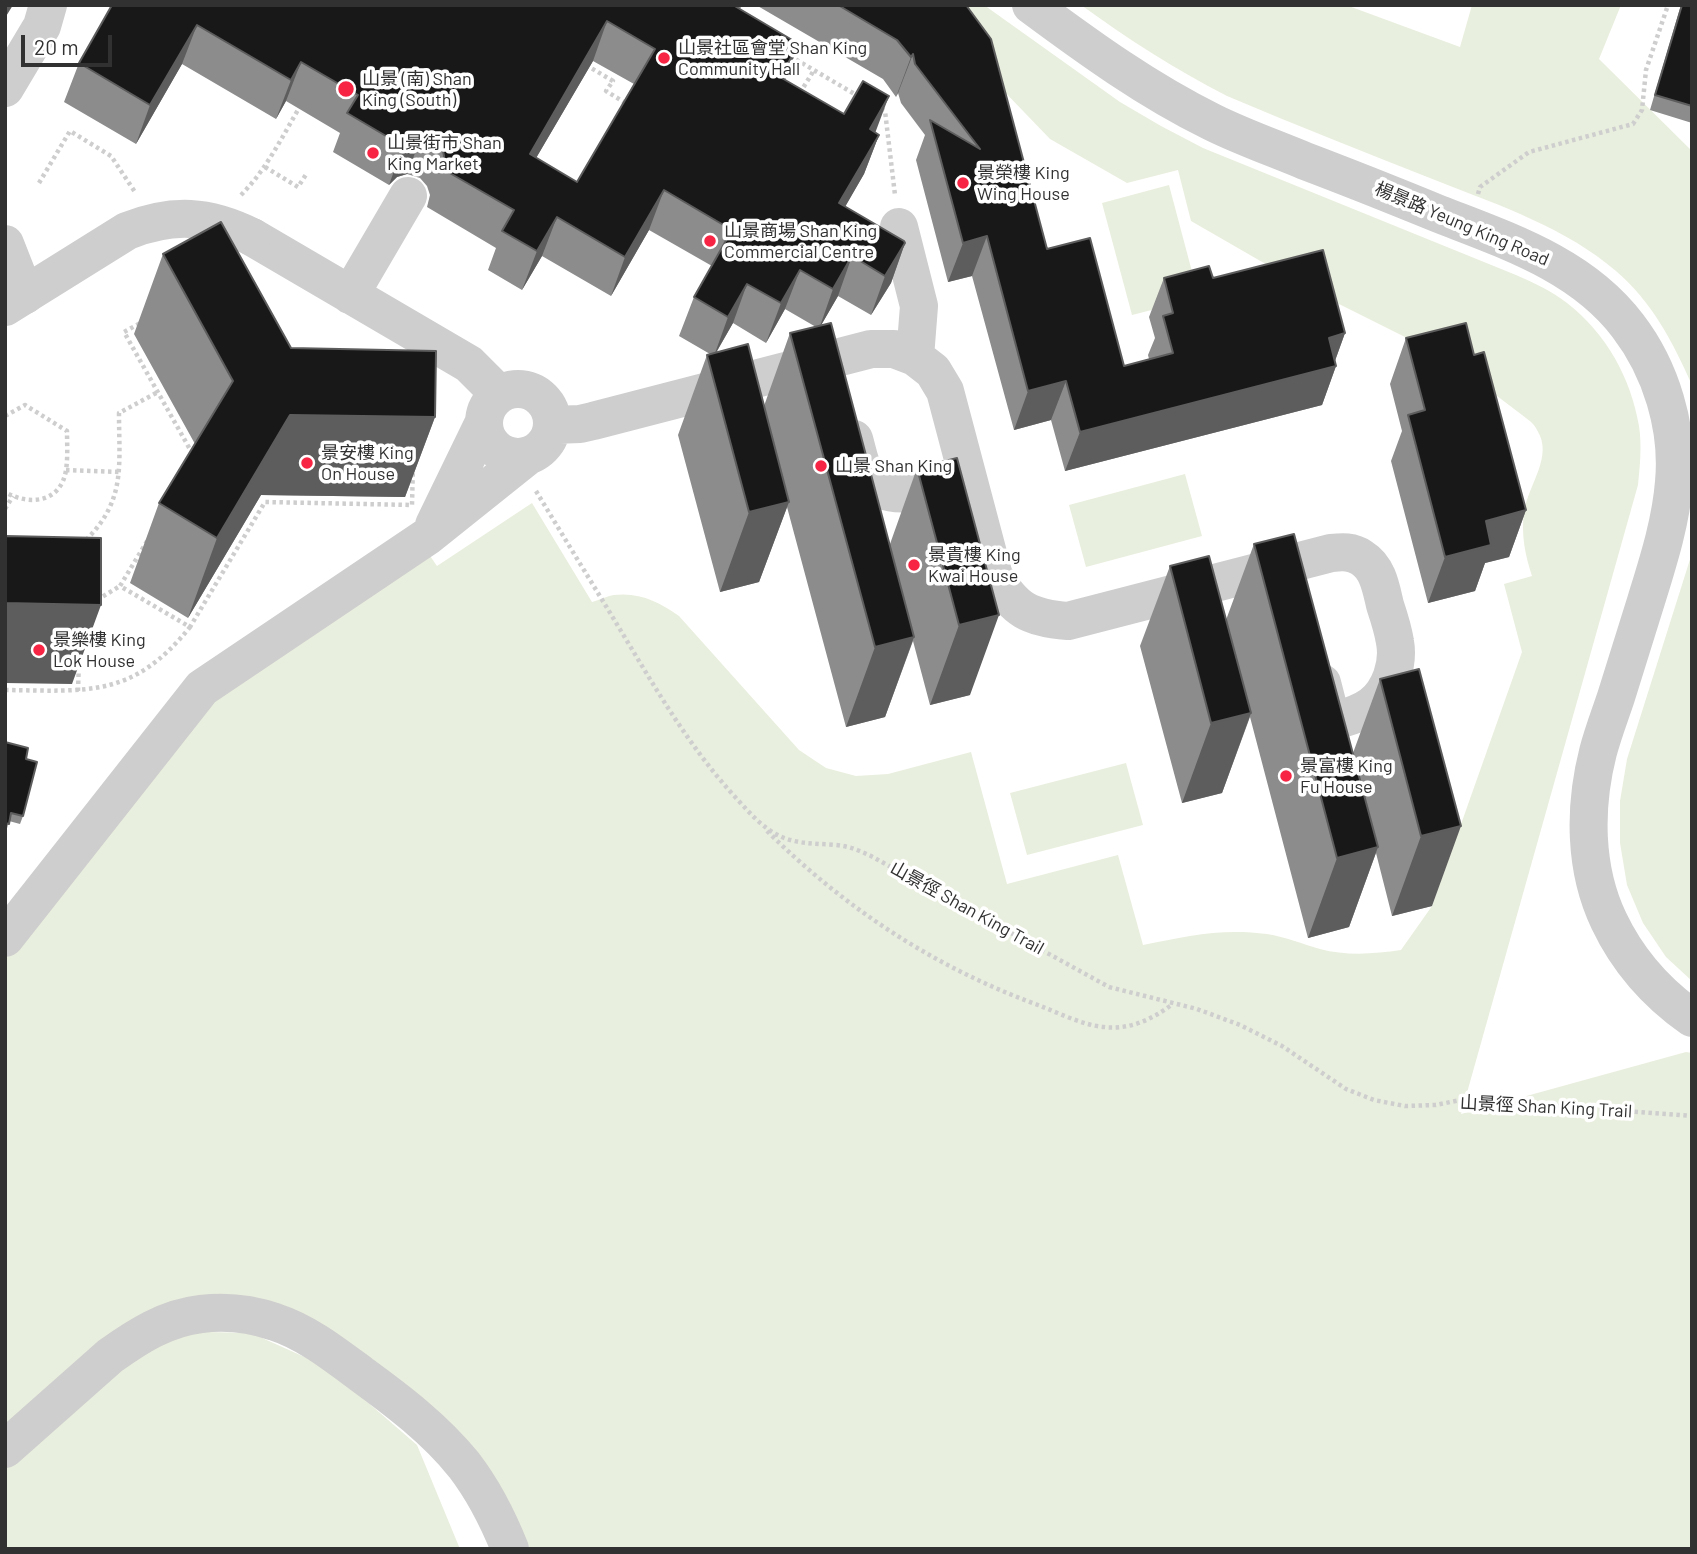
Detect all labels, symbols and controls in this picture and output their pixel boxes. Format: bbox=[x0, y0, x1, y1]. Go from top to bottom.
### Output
scale bar bbox=[24, 21, 116, 65]
text: 20 m bbox=[34, 34, 79, 59]
place label: 山景社區會堂 Shan King Community Hall bbox=[678, 37, 867, 80]
marker: 山景社區會堂 Shan King Community Hall bbox=[656, 50, 672, 66]
place label: 山景 (南) Shan King (South) bbox=[362, 68, 472, 110]
marker: 山景 (南) Shan King (South) bbox=[336, 79, 356, 99]
place label: 山景街市 Shan King Market bbox=[387, 132, 502, 174]
marker: 山景街市 Shan King Market bbox=[365, 145, 381, 161]
place label: 景榮樓 King Wing House bbox=[977, 162, 1070, 204]
marker: 景榮樓 King Wing House bbox=[955, 175, 971, 191]
street label: 楊景路 Yeung King Road bbox=[1372, 177, 1552, 271]
place label: 山景商場 Shan King Commercial Centre bbox=[724, 220, 877, 262]
marker: 山景商場 Shan King Commercial Centre bbox=[702, 233, 718, 249]
place label: 景安樓 King On House bbox=[321, 442, 414, 484]
marker: 景安樓 King On House bbox=[299, 455, 315, 471]
place label: 山景 Shan King bbox=[835, 455, 952, 477]
marker: 山景 Shan King bbox=[813, 458, 829, 474]
place label: 景貴樓 King Kwai House bbox=[928, 544, 1021, 586]
marker: 景貴樓 King Kwai House bbox=[906, 557, 922, 573]
place label: 景樂樓 King Lok House bbox=[53, 629, 146, 672]
marker: 景樂樓 King Lok House bbox=[31, 642, 47, 658]
place label: 景富樓 King Fu House bbox=[1300, 755, 1393, 798]
marker: 景富樓 King Fu House bbox=[1278, 768, 1294, 784]
street label: 山景徑 Shan King Trail bbox=[886, 857, 1048, 959]
street label: 山景徑 Shan King Trail bbox=[1459, 1092, 1633, 1122]

